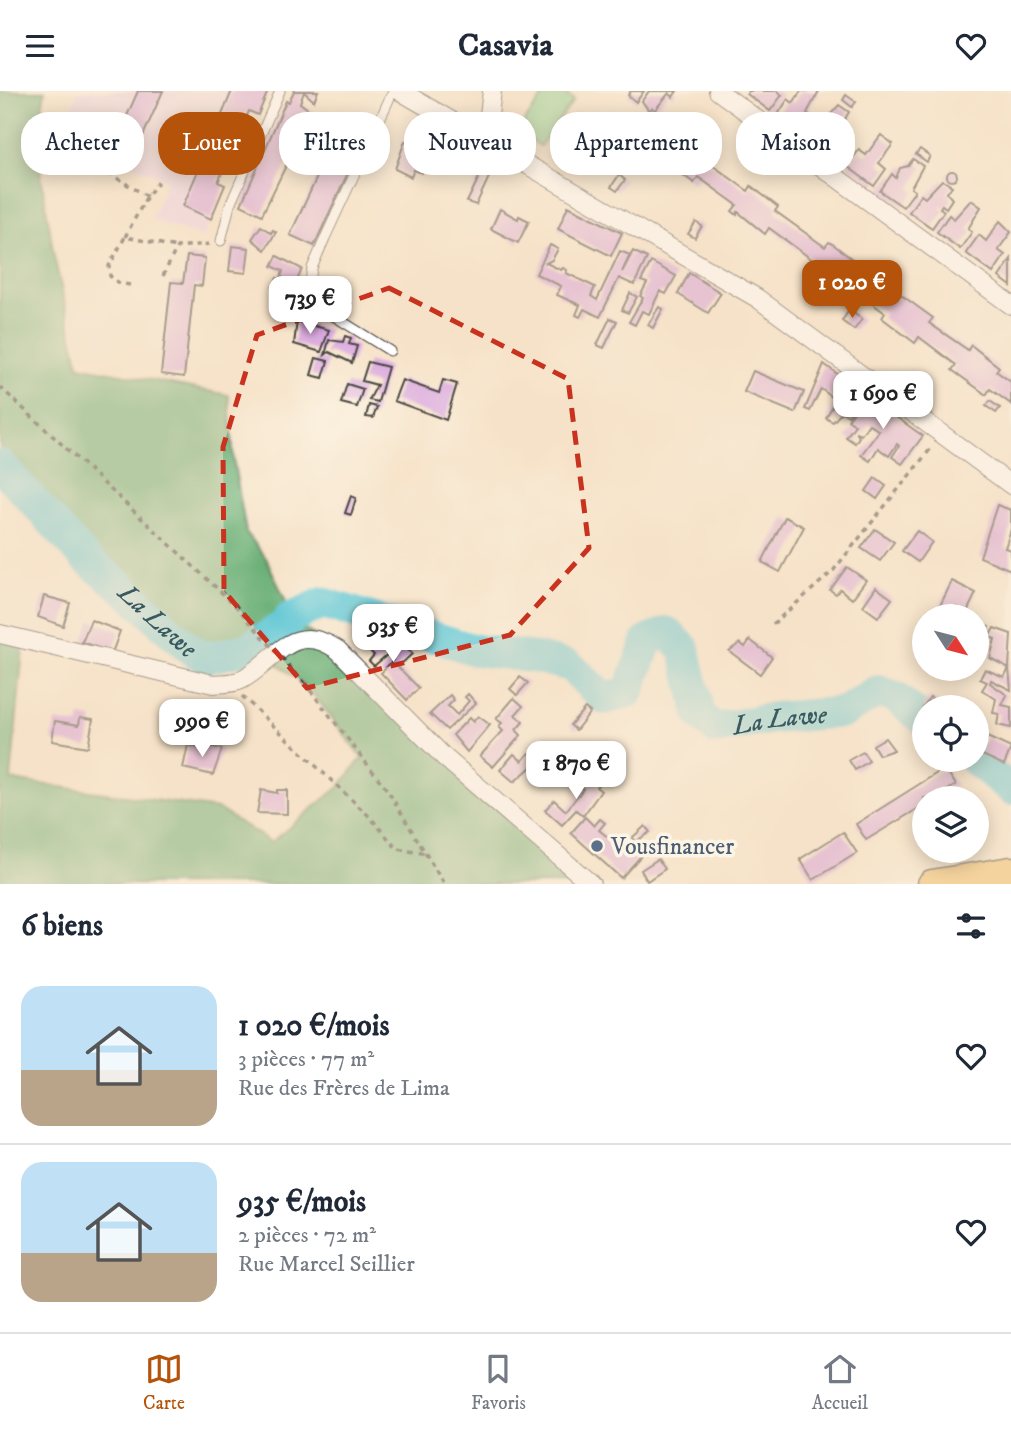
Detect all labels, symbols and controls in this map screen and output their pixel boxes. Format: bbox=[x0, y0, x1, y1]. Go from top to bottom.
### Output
text: Casavia bbox=[458, 26, 553, 66]
icon: menu bbox=[21, 27, 59, 65]
icon: heart bbox=[952, 27, 990, 65]
chip: Acheter bbox=[21, 112, 144, 175]
chip: Louer bbox=[158, 112, 265, 175]
chip: Filtres bbox=[279, 112, 390, 175]
chip: Nouveau bbox=[404, 112, 536, 175]
chip: Appartement bbox=[550, 112, 722, 175]
chip: Maison bbox=[736, 112, 855, 175]
pin: 1 020 € bbox=[787, 261, 917, 320]
text: 1 020 € bbox=[818, 268, 886, 297]
pin: 739 € bbox=[261, 277, 359, 336]
text: 739 € bbox=[285, 284, 335, 313]
pin: 1 690 € bbox=[818, 371, 948, 431]
text: 1 690 € bbox=[849, 379, 917, 408]
water label: La Lawe bbox=[110, 576, 202, 667]
north arrow bbox=[912, 604, 989, 681]
map controls bbox=[912, 604, 989, 863]
pin: 935 € bbox=[344, 605, 442, 664]
text: 935 € bbox=[368, 612, 418, 641]
button: locate bbox=[912, 695, 989, 772]
water label: La Lawe bbox=[728, 698, 829, 744]
pin: 990 € bbox=[153, 699, 251, 759]
text: 990 € bbox=[175, 707, 229, 736]
pin: 1 870 € bbox=[511, 741, 641, 801]
text: 1 870 € bbox=[542, 749, 610, 778]
button: layers bbox=[912, 786, 989, 863]
place label: Vousfinancer bbox=[610, 832, 734, 862]
marker: Vousfinancer bbox=[589, 838, 605, 854]
icon: filters bbox=[952, 907, 990, 945]
text: 6 biens bbox=[21, 908, 103, 945]
text: 1 020 €/mois bbox=[238, 1008, 389, 1045]
icon: home bbox=[77, 1014, 161, 1098]
icon: heart bbox=[952, 1037, 990, 1075]
text: 3 pièces · 77 m² bbox=[238, 1045, 374, 1074]
text: Rue des Frères de Lima bbox=[238, 1074, 450, 1103]
text: 935 €/mois bbox=[238, 1184, 366, 1221]
icon: home bbox=[77, 1190, 161, 1274]
icon: heart bbox=[952, 1213, 990, 1251]
text: 2 pièces · 72 m² bbox=[238, 1221, 376, 1250]
text: Rue Marcel Seillier bbox=[238, 1250, 415, 1279]
tab: Carte bbox=[143, 1350, 185, 1415]
tab: Favoris bbox=[471, 1350, 526, 1415]
tab: Accueil bbox=[812, 1350, 868, 1415]

